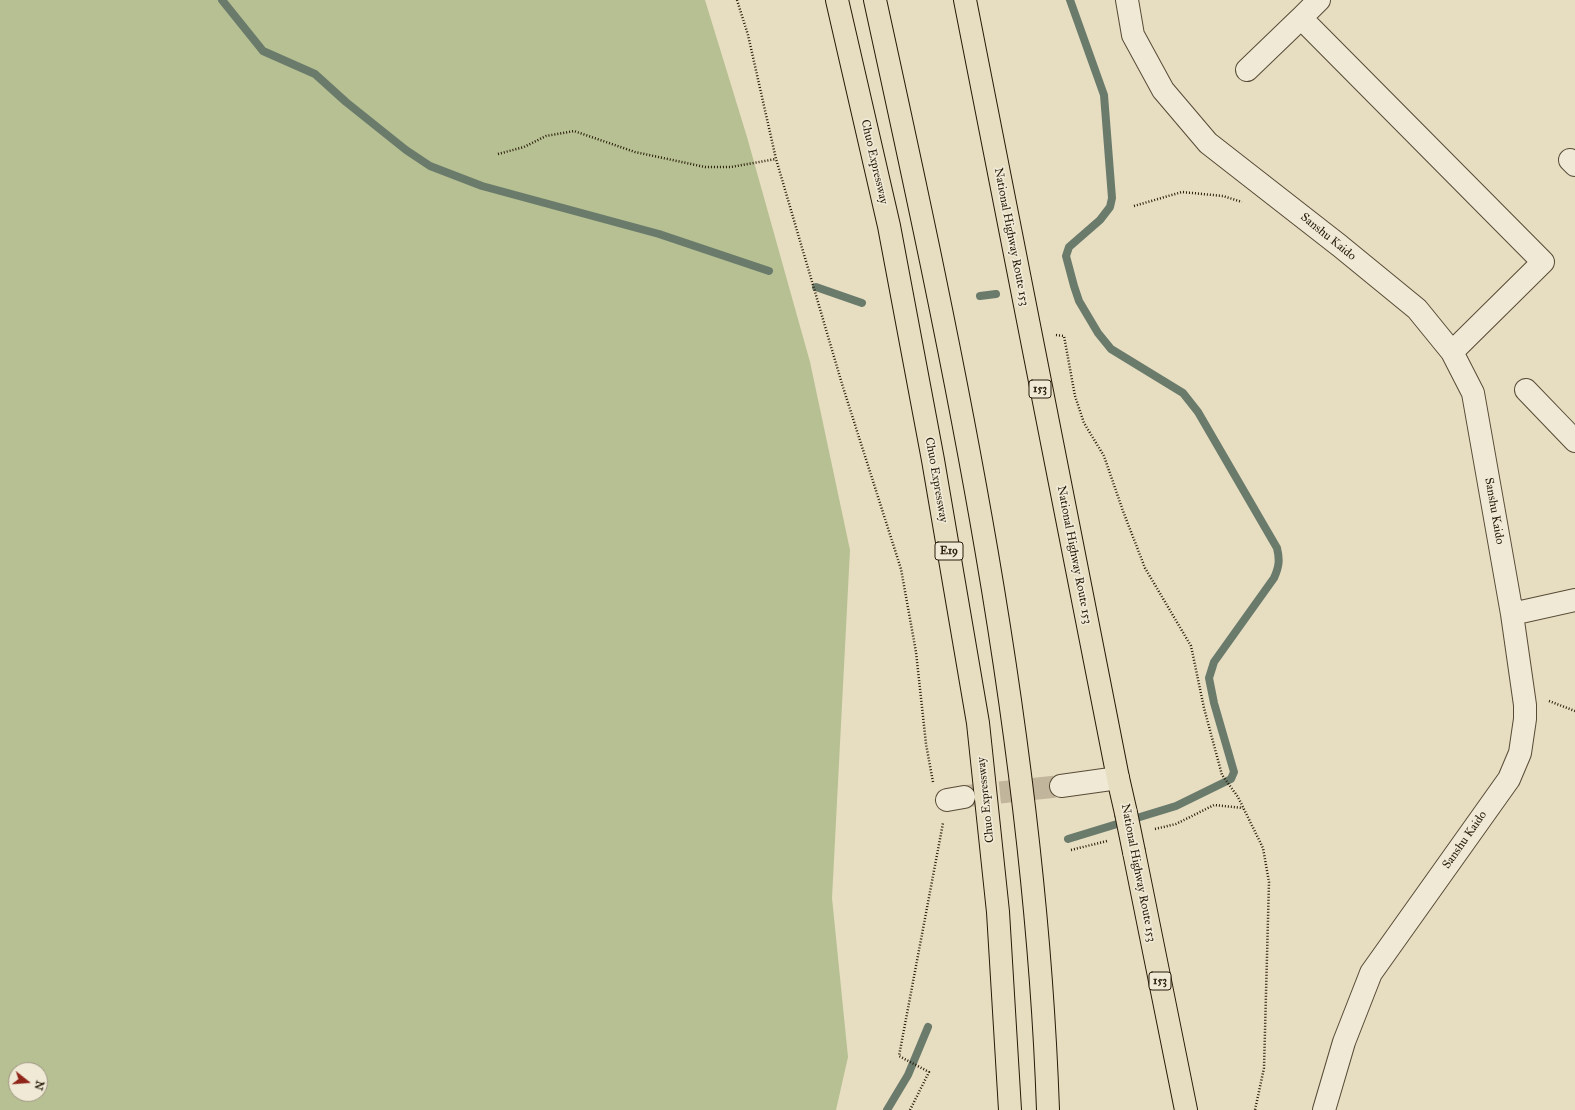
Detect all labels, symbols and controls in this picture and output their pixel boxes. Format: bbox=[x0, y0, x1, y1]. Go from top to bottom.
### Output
street label: Chuo Expressway bbox=[857, 118, 891, 206]
street label: National Highway Route 153 bbox=[991, 167, 1031, 307]
street label: Sanshu Kaido bbox=[1297, 210, 1359, 264]
road number: 153 bbox=[1029, 380, 1051, 398]
street label: Chuo Expressway bbox=[921, 436, 951, 524]
street label: Sanshu Kaido bbox=[1481, 477, 1507, 545]
street label: National Highway Route 153 bbox=[1054, 485, 1094, 625]
road number: E19 bbox=[935, 542, 963, 560]
street label: Chuo Expressway bbox=[974, 756, 998, 844]
street label: National Highway Route 153 bbox=[1118, 803, 1158, 943]
street label: Sanshu Kaido bbox=[1440, 808, 1490, 872]
road number: 153 bbox=[1149, 972, 1171, 990]
north arrow bbox=[8, 1062, 48, 1102]
text: N bbox=[31, 1079, 47, 1092]

